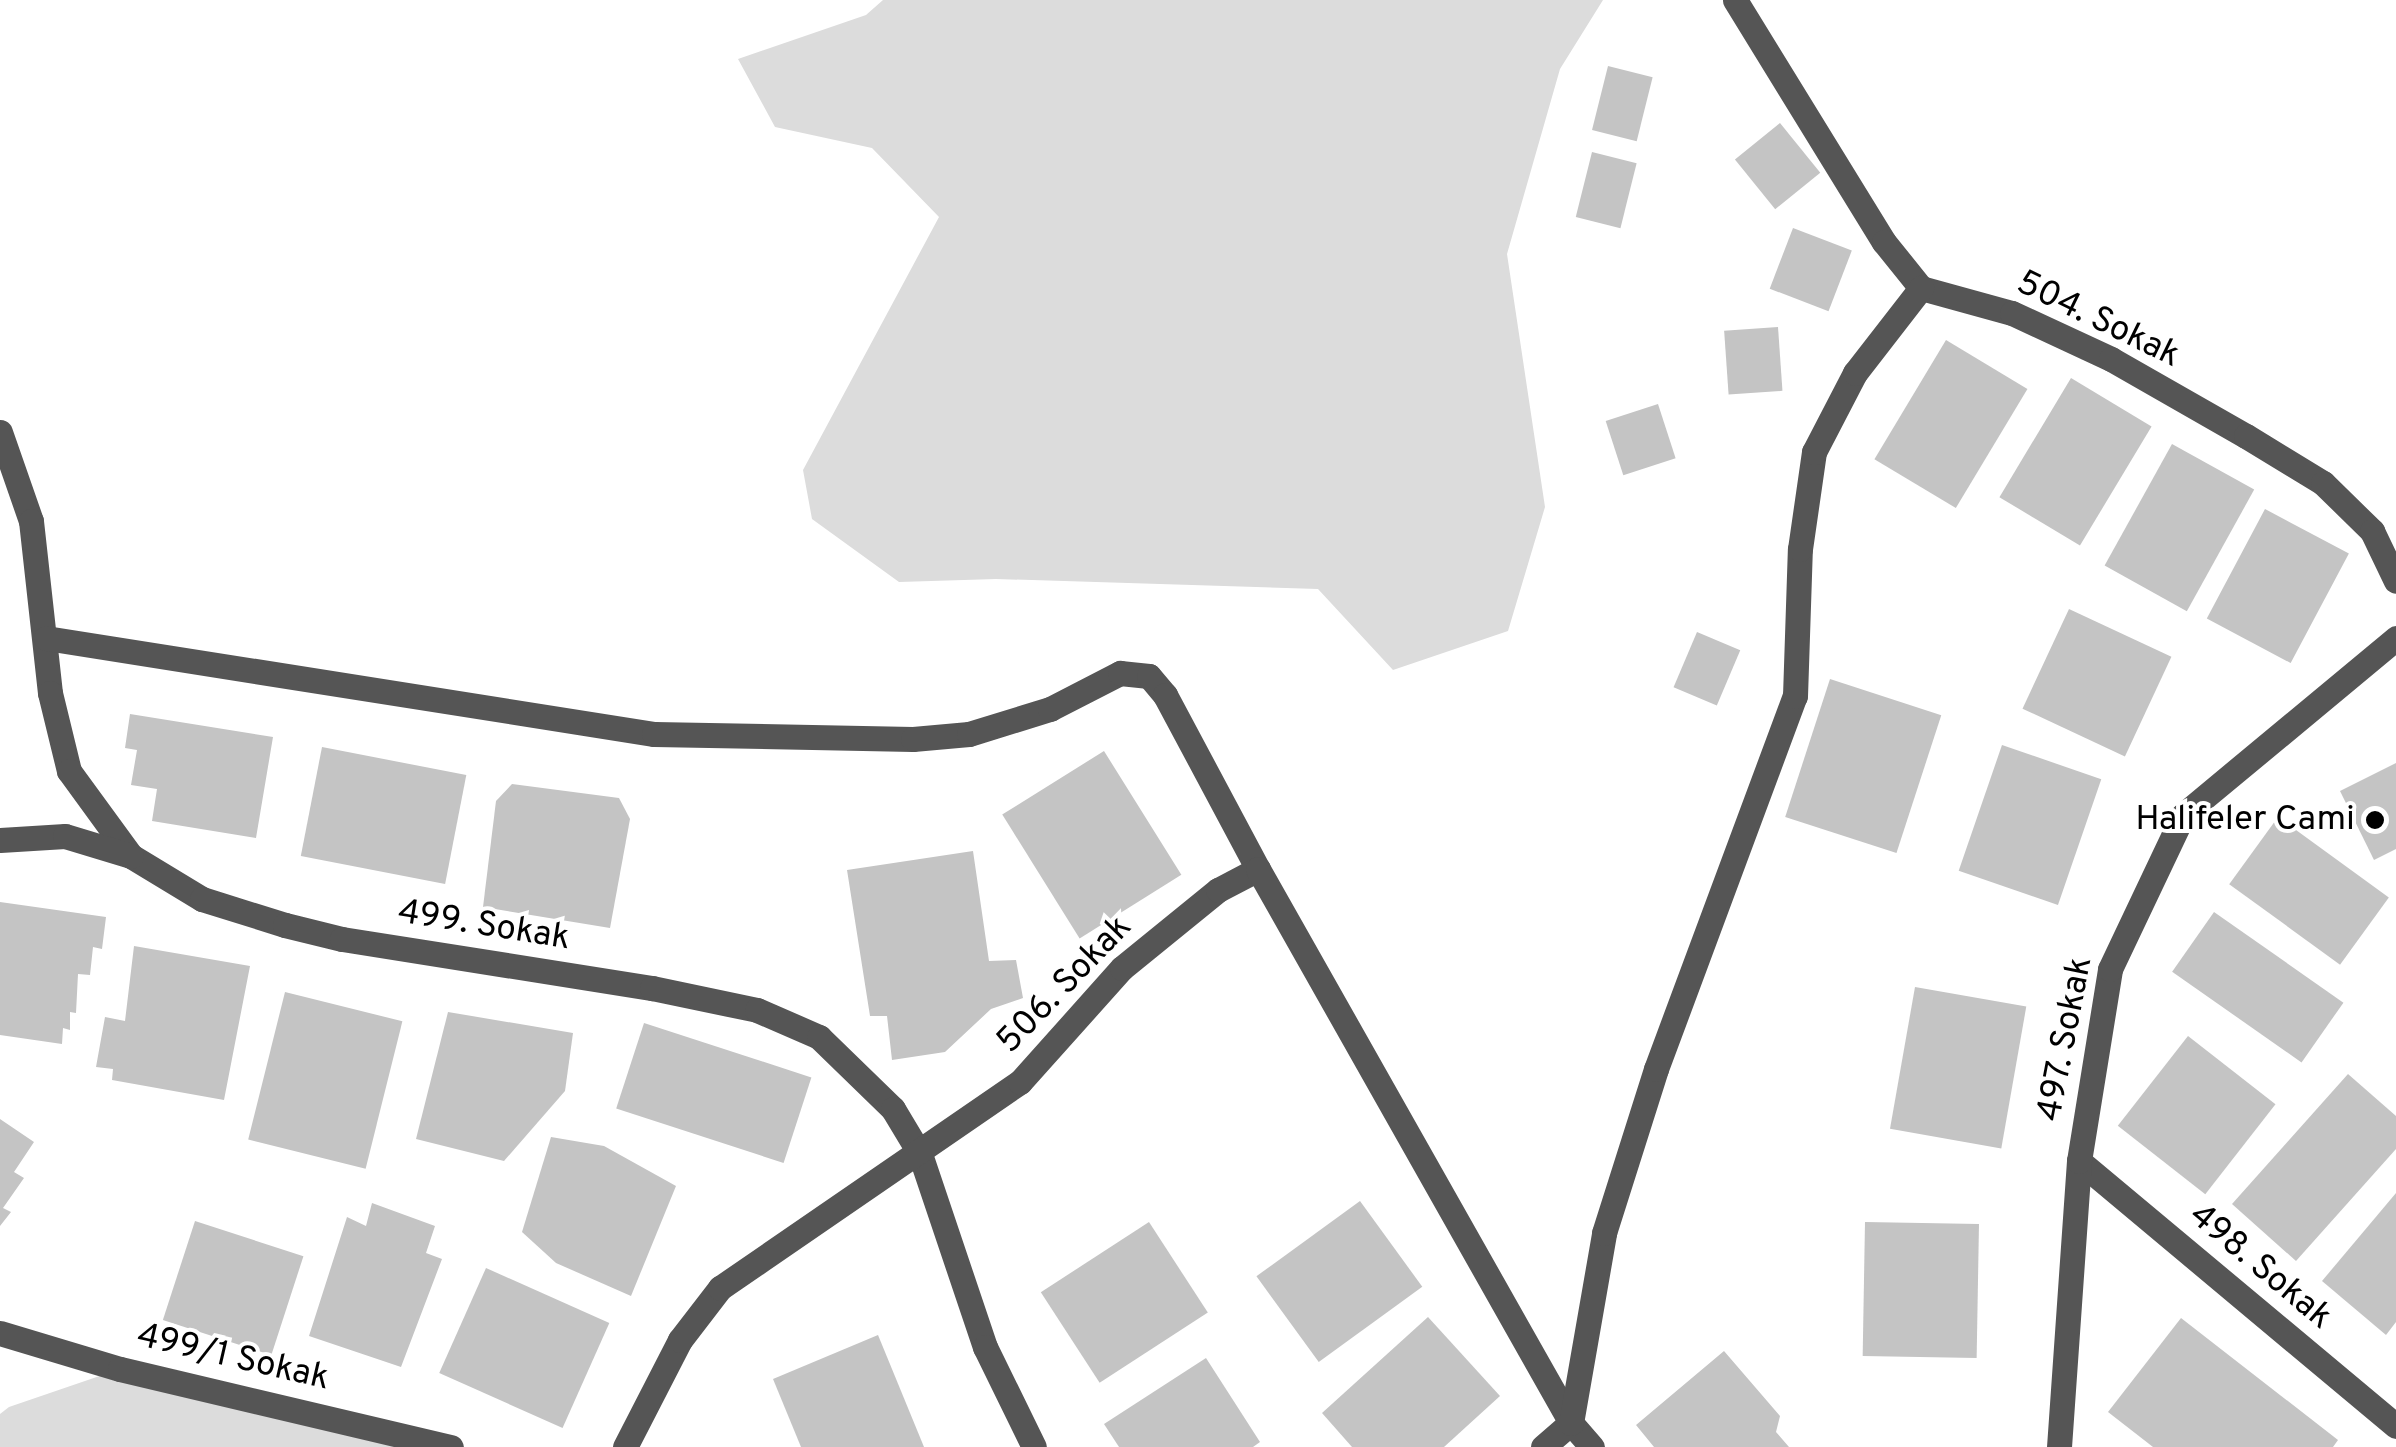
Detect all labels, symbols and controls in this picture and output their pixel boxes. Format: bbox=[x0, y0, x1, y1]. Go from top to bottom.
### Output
street label: 504. Sokak bbox=[2009, 262, 2187, 378]
place label: Halifeler Cami bbox=[2135, 799, 2355, 841]
marker: Halifeler Cami bbox=[2364, 809, 2386, 831]
street label: 499. Sokak bbox=[395, 892, 573, 960]
street label: 506. Sokak bbox=[989, 907, 1141, 1063]
street label: 497. Sokak bbox=[2030, 953, 2102, 1125]
street label: 498. Sokak bbox=[2180, 1195, 2340, 1339]
street label: 499/1 Sokak bbox=[133, 1315, 333, 1401]

